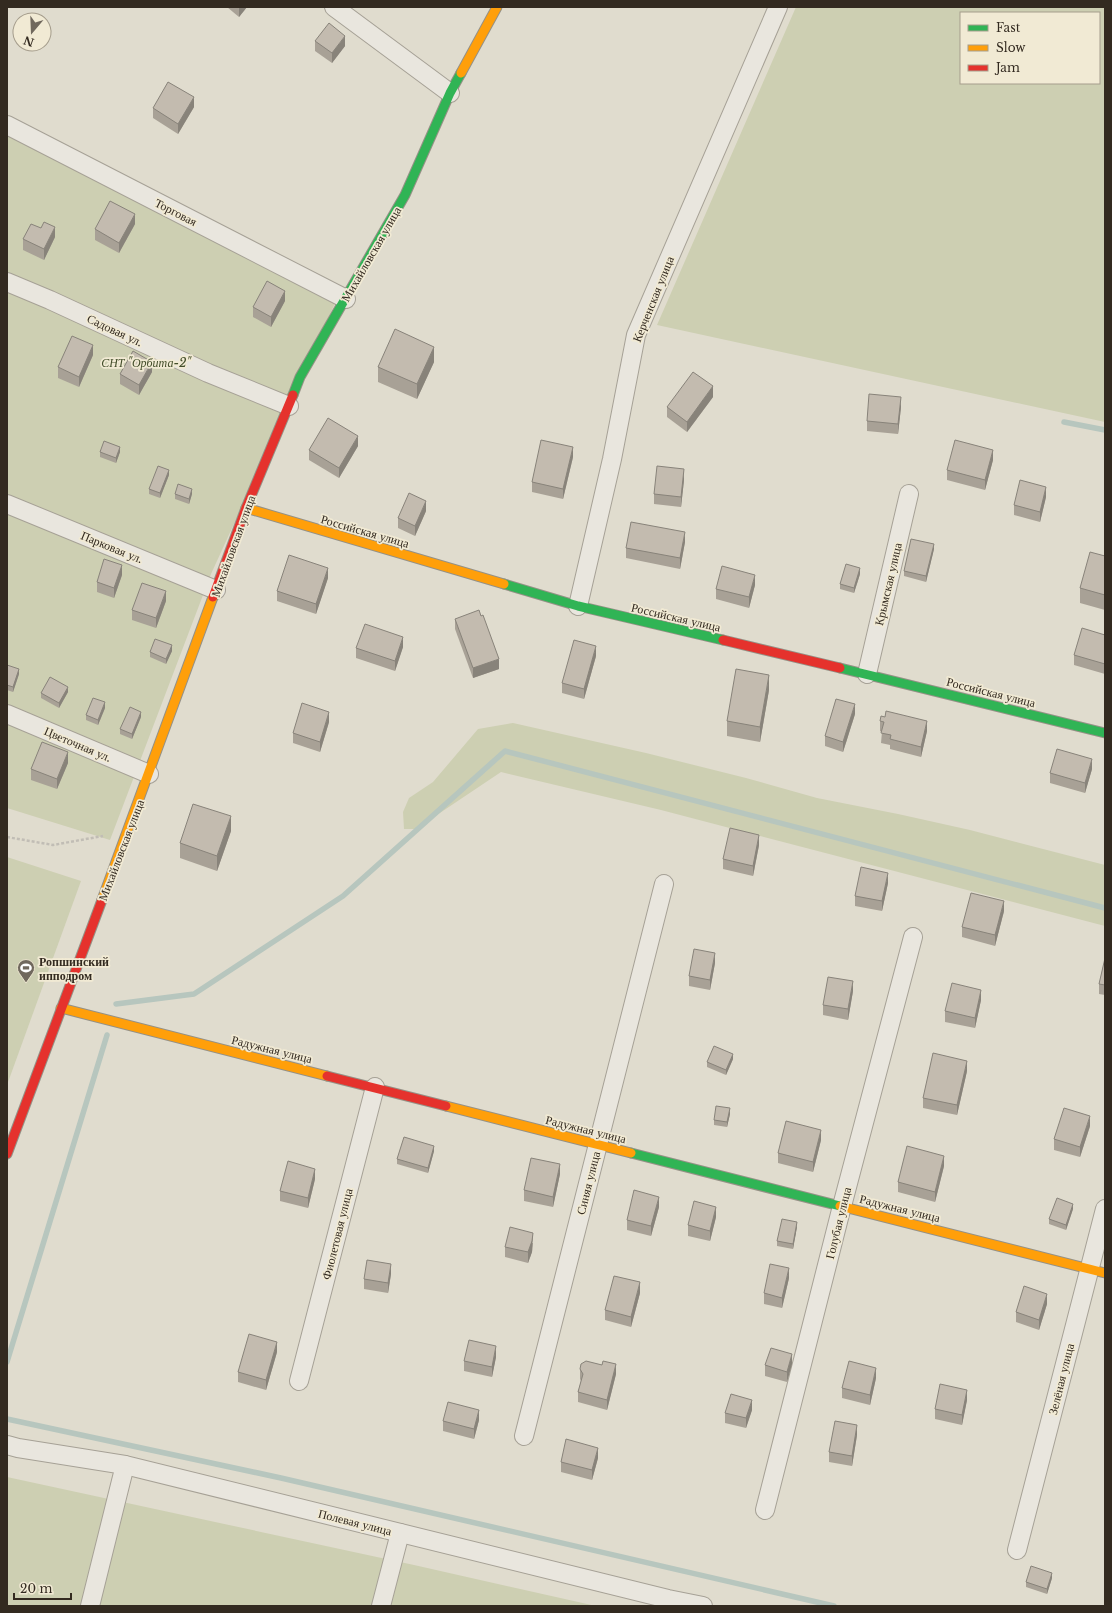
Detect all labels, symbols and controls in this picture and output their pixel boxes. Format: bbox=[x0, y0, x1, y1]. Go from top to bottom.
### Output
north arrow bbox=[12, 12, 52, 52]
legend bbox=[960, 12, 1100, 84]
text: Fast bbox=[996, 20, 1021, 35]
text: N bbox=[21, 33, 36, 50]
text: Slow bbox=[996, 40, 1026, 55]
text: Jam bbox=[994, 60, 1020, 75]
street label: Торговая bbox=[152, 195, 200, 229]
street label: Михайловская улица bbox=[338, 203, 405, 304]
street label: Керченская улица bbox=[629, 253, 677, 344]
street label: Садовая ул. bbox=[85, 311, 145, 349]
park label: СНТ "Орбита-2" bbox=[101, 355, 192, 370]
street label: Михайловская улица bbox=[208, 492, 259, 599]
street label: Российская улица bbox=[319, 511, 411, 551]
street label: Парковая ул. bbox=[79, 528, 145, 566]
street label: Крымская улица bbox=[871, 540, 905, 627]
street label: Российская улица bbox=[630, 599, 723, 635]
street label: Российская улица bbox=[945, 674, 1038, 710]
street label: Цветочная ул. bbox=[42, 723, 114, 765]
street label: Михайловская улица bbox=[95, 797, 147, 903]
place label: Ропшинский ипподром bbox=[39, 954, 109, 983]
sports icon: Ропшинский ипподром bbox=[16, 958, 36, 983]
street label: Радужная улица bbox=[230, 1032, 315, 1066]
street label: Радужная улица bbox=[544, 1112, 629, 1146]
street label: Синяя улица bbox=[573, 1149, 603, 1216]
street label: Голубая улица bbox=[822, 1185, 854, 1261]
street label: Фиолетовая улица bbox=[318, 1186, 356, 1281]
street label: Радужная улица bbox=[858, 1191, 943, 1225]
street label: Зелёная улица bbox=[1045, 1341, 1077, 1416]
street label: Полевая улица bbox=[317, 1506, 394, 1539]
scale bar bbox=[14, 1575, 71, 1601]
text: 20 m bbox=[20, 1581, 52, 1596]

